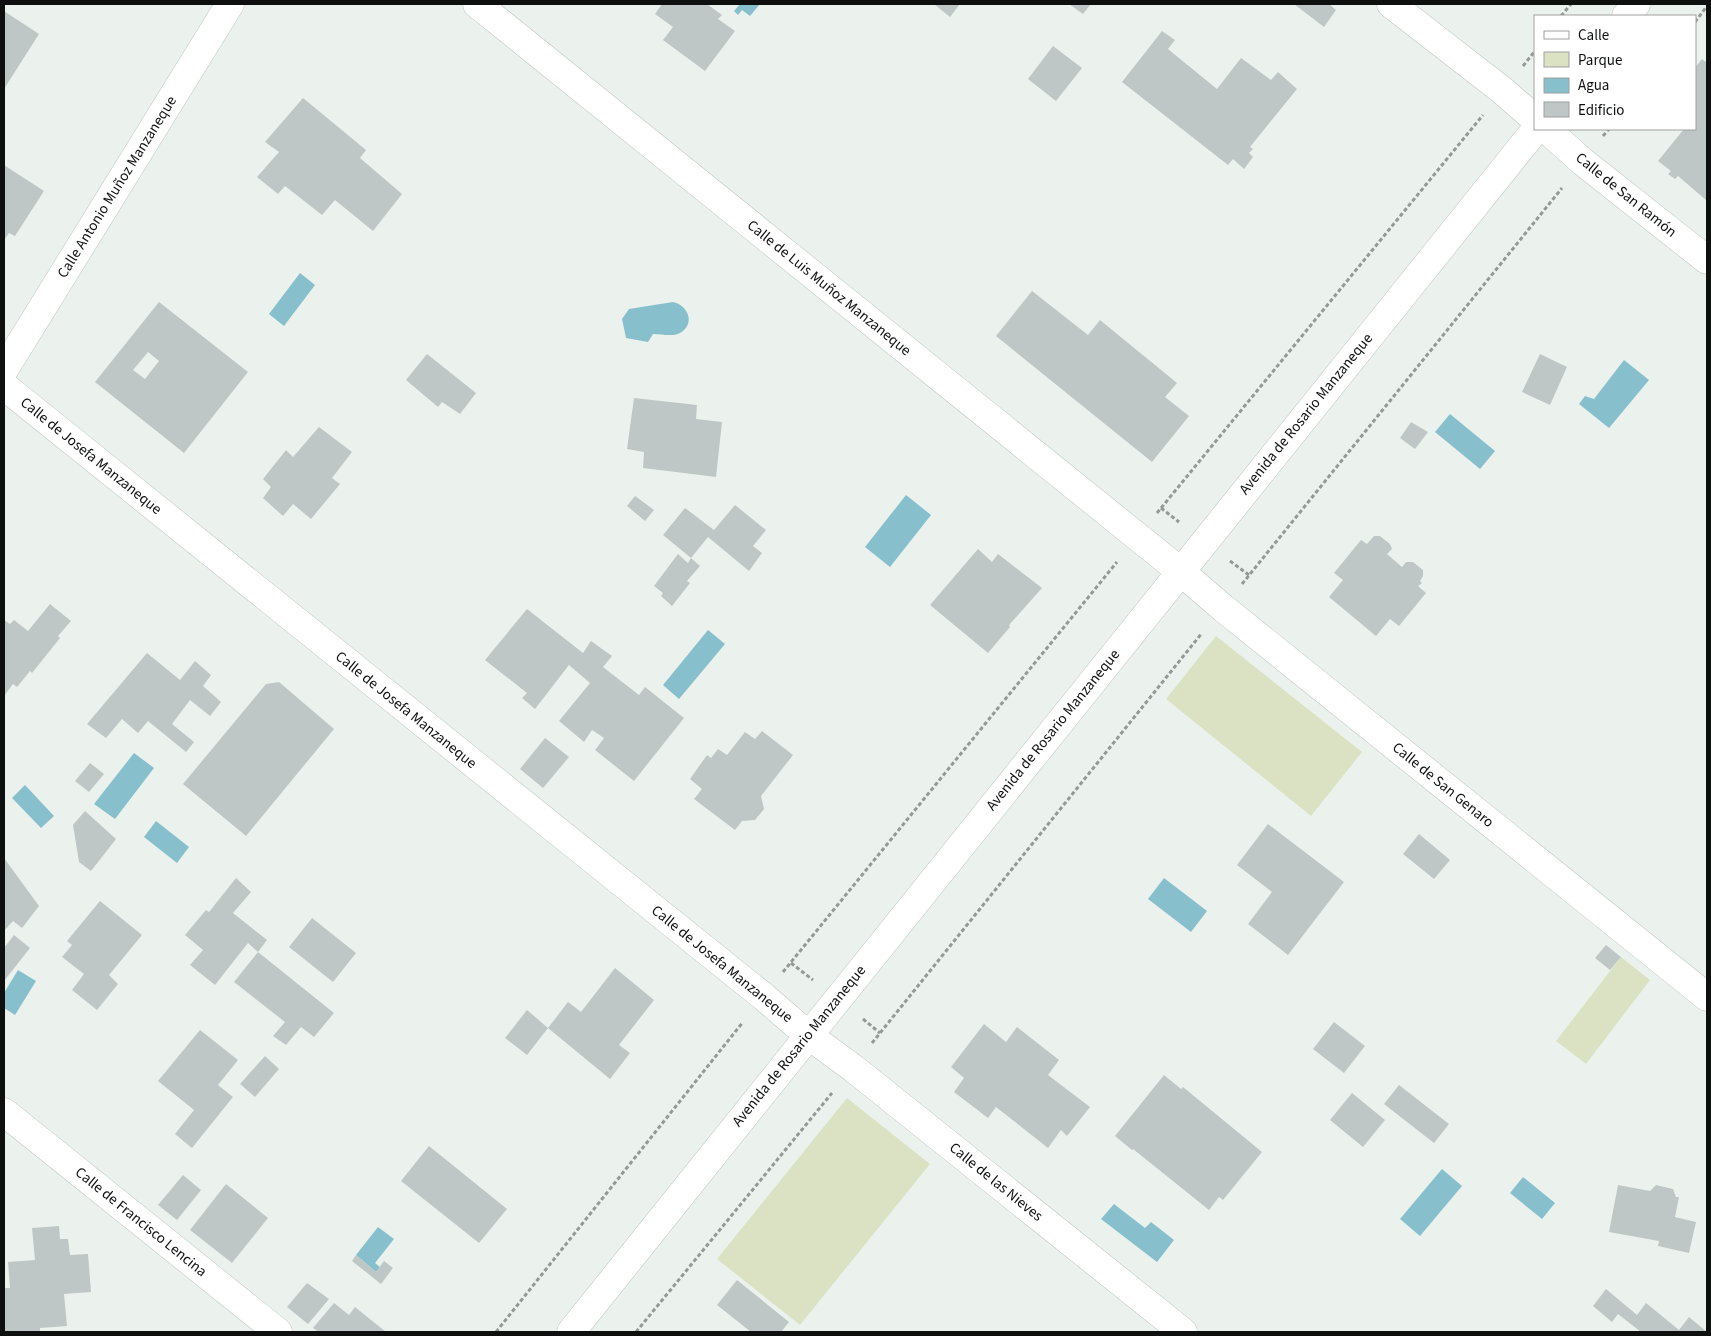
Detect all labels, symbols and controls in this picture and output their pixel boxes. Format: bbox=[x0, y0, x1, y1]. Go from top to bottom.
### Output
legend bbox=[1534, 15, 1696, 130]
text: Calle bbox=[1578, 25, 1609, 46]
text: Parque bbox=[1578, 50, 1622, 71]
text: Agua bbox=[1578, 75, 1609, 96]
street label: Calle Antonio Muñoz Manzaneque bbox=[52, 92, 182, 282]
text: Edificio bbox=[1578, 100, 1625, 121]
street label: Calle de San Ramón bbox=[1571, 148, 1681, 242]
street label: Calle de Luis Muñoz Manzaneque bbox=[742, 215, 916, 361]
street label: Avenida de Rosario Manzaneque bbox=[1234, 329, 1378, 499]
street label: Calle de Josefa Manzaneque bbox=[16, 392, 166, 520]
street label: Avenida de Rosario Manzaneque bbox=[981, 645, 1125, 815]
street label: Calle de Josefa Manzaneque bbox=[331, 646, 481, 774]
street label: Calle de San Genaro bbox=[1388, 737, 1498, 833]
street label: Calle de Josefa Manzaneque bbox=[647, 900, 797, 1028]
street label: Avenida de Rosario Manzaneque bbox=[727, 961, 871, 1131]
street label: Calle de las Nieves bbox=[945, 1138, 1047, 1226]
street label: Calle de Francisco Lencina bbox=[71, 1162, 211, 1282]

